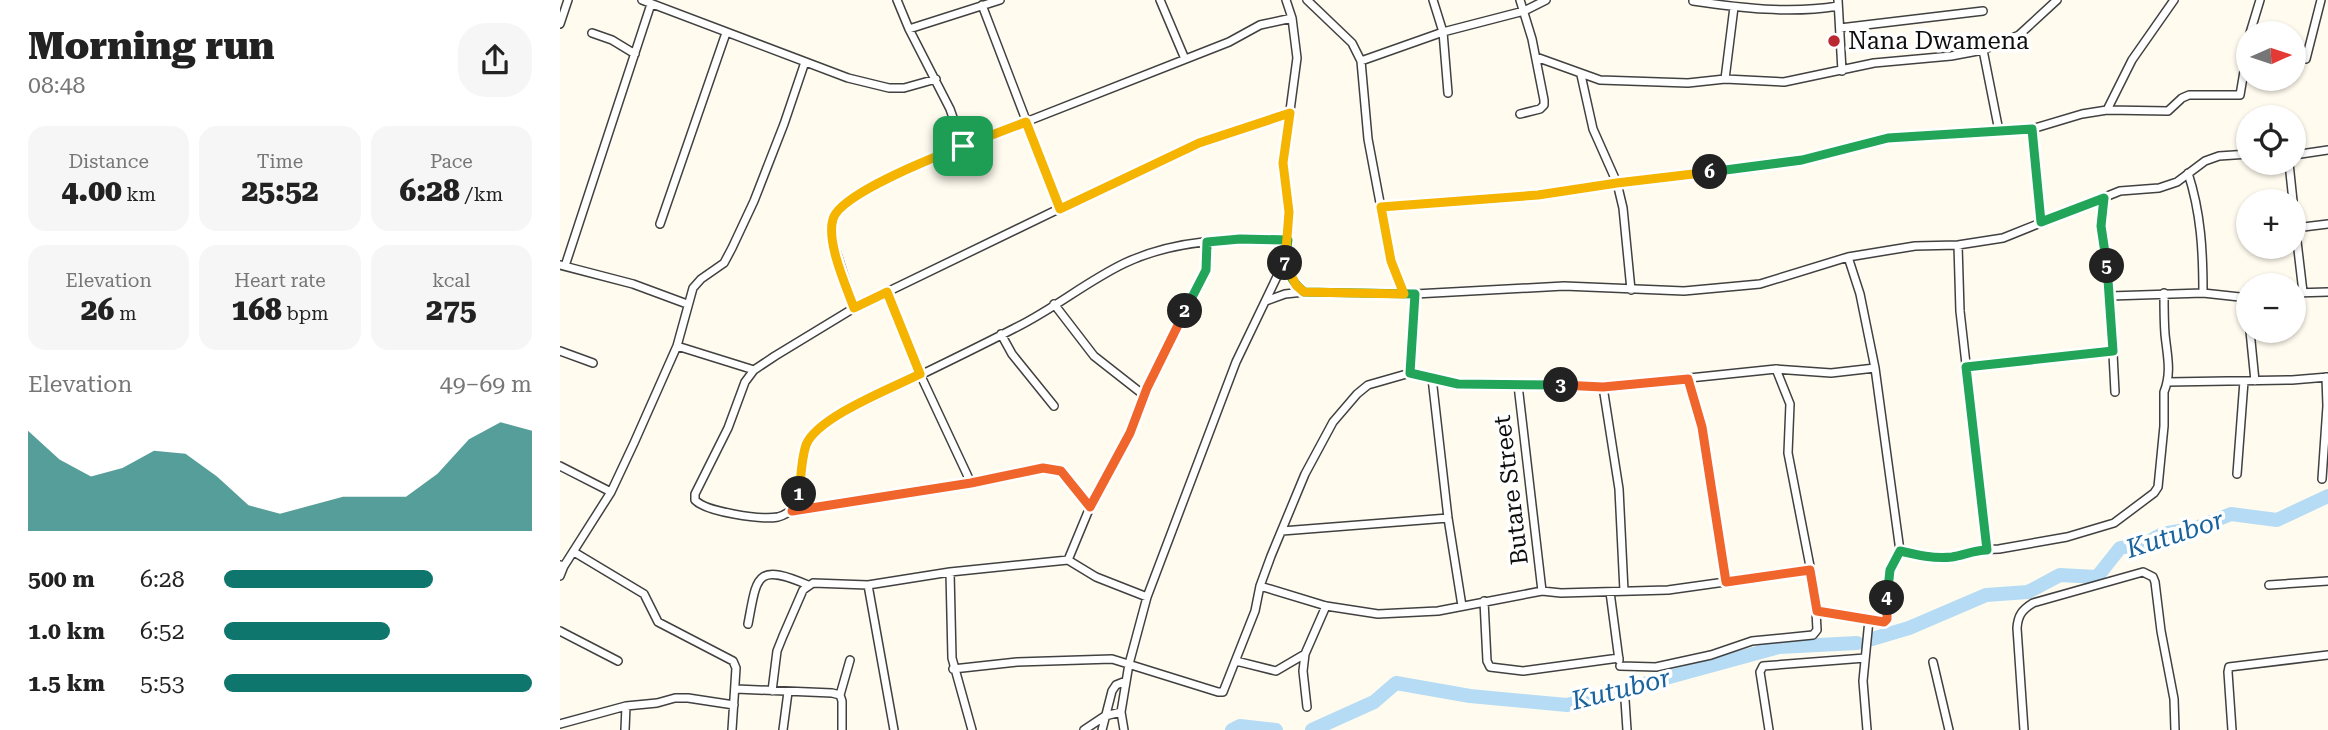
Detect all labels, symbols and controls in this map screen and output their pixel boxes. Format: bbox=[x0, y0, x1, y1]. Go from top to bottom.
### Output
north arrow bbox=[2236, 21, 2306, 91]
map controls bbox=[2236, 21, 2306, 343]
button: share bbox=[458, 23, 532, 97]
text: Morning run bbox=[28, 24, 275, 68]
place label: Nana Dwamena bbox=[1848, 27, 2029, 55]
marker: Nana Dwamena bbox=[1826, 33, 1842, 49]
text: 08:48 bbox=[28, 72, 85, 99]
button: locate bbox=[2236, 105, 2306, 175]
pin bbox=[933, 116, 993, 176]
icon: arrive bbox=[944, 127, 982, 165]
text: Distance bbox=[68, 150, 149, 173]
text: Time bbox=[257, 150, 303, 173]
text: Pace bbox=[430, 150, 473, 173]
pin: 6 bbox=[1692, 154, 1728, 190]
text: 6 bbox=[1704, 160, 1715, 183]
text: 4.00 bbox=[61, 173, 122, 208]
text: 25:52 bbox=[241, 173, 319, 208]
text: 6:28 bbox=[400, 173, 460, 208]
text: km bbox=[122, 183, 156, 206]
text: /km bbox=[460, 183, 503, 206]
button: + bbox=[2236, 189, 2306, 259]
pin: 7 bbox=[1268, 246, 1302, 280]
pin: 5 bbox=[2090, 248, 2124, 284]
text: 7 bbox=[1279, 251, 1290, 274]
text: 5 bbox=[2101, 254, 2112, 277]
text: Elevation bbox=[66, 269, 152, 292]
text: Heart rate bbox=[234, 269, 326, 292]
text: kcal bbox=[432, 269, 470, 292]
button: − bbox=[2236, 273, 2306, 343]
text: 26 bbox=[81, 292, 114, 327]
text: 168 bbox=[231, 292, 282, 327]
text: 275 bbox=[426, 292, 477, 327]
pin: 2 bbox=[1168, 294, 1202, 328]
text: 2 bbox=[1179, 299, 1190, 322]
text: m bbox=[114, 302, 137, 325]
text: bpm bbox=[282, 302, 329, 325]
pin: 3 bbox=[1544, 368, 1578, 402]
text: Elevation bbox=[28, 371, 132, 398]
text: 49–69 m bbox=[440, 371, 532, 398]
text: 3 bbox=[1555, 373, 1566, 396]
street label: Butare Street bbox=[1488, 414, 1534, 566]
pin: 1 bbox=[782, 476, 816, 512]
text: 1 bbox=[793, 482, 804, 505]
water label: Kutubor bbox=[2121, 504, 2228, 564]
text: 500 m bbox=[28, 566, 95, 593]
text: 6:28 bbox=[140, 566, 185, 593]
pin: 4 bbox=[1870, 580, 1904, 616]
text: 4 bbox=[1881, 586, 1892, 609]
text: 1.0 km bbox=[28, 618, 105, 645]
text: 6:52 bbox=[140, 618, 185, 645]
water label: Kutubor bbox=[1567, 662, 1674, 716]
text: 1.5 km bbox=[28, 670, 105, 697]
text: 5:53 bbox=[140, 670, 185, 697]

